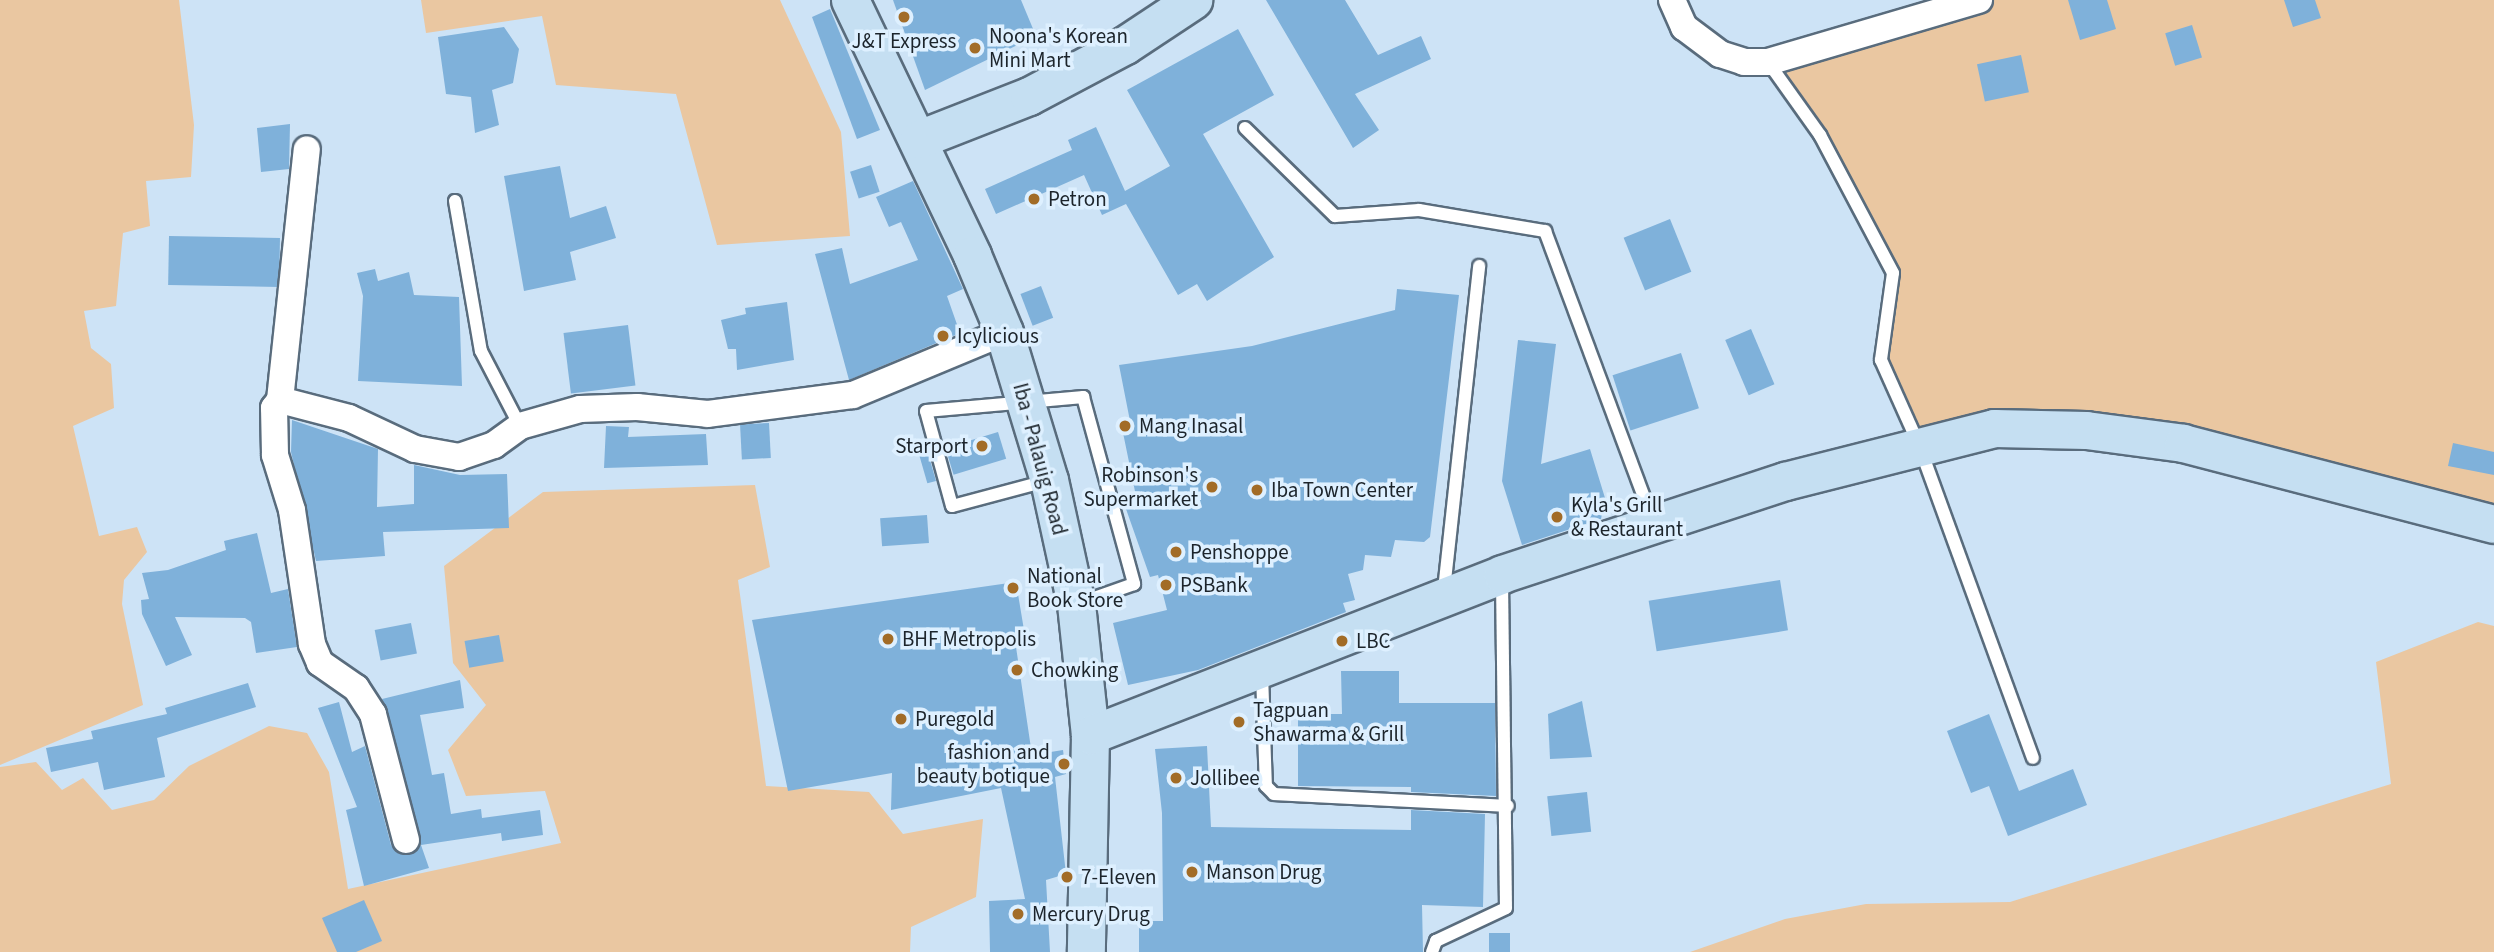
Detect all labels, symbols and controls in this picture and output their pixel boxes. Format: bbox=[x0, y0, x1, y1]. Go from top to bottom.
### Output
marker: J&T Express bbox=[896, 9, 912, 25]
place label: Noona's Korean Mini Mart bbox=[989, 23, 1128, 73]
place label: J&T Express bbox=[852, 28, 956, 54]
marker: Noona's Korean Mini Mart bbox=[967, 40, 983, 56]
place label: Petron bbox=[1048, 186, 1107, 212]
marker: Petron bbox=[1026, 191, 1042, 207]
place label: Icylicious bbox=[957, 323, 1039, 349]
marker: Icylicious bbox=[935, 328, 951, 344]
street label: Iba - Palauig Road bbox=[1008, 380, 1072, 538]
place label: Mang Inasal bbox=[1139, 413, 1243, 439]
marker: Mang Inasal bbox=[1117, 418, 1133, 434]
place label: Starport bbox=[895, 433, 968, 459]
marker: Starport bbox=[974, 438, 990, 454]
place label: Robinson's Supermarket bbox=[1083, 462, 1198, 512]
place label: Iba Town Center bbox=[1271, 477, 1413, 503]
marker: Robinson's Supermarket bbox=[1204, 479, 1220, 495]
marker: Iba Town Center bbox=[1249, 482, 1265, 498]
place label: Kyla's Grill & Restaurant bbox=[1571, 492, 1683, 542]
marker: Kyla's Grill & Restaurant bbox=[1549, 509, 1565, 525]
place label: Penshoppe bbox=[1190, 539, 1289, 565]
marker: Penshoppe bbox=[1168, 544, 1184, 560]
place label: National Book Store bbox=[1027, 563, 1123, 613]
place label: PSBank bbox=[1180, 572, 1248, 598]
marker: PSBank bbox=[1158, 577, 1174, 593]
marker: National Book Store bbox=[1005, 580, 1021, 596]
place label: BHF Metropolis bbox=[902, 626, 1036, 652]
place label: LBC bbox=[1356, 628, 1391, 654]
marker: BHF Metropolis bbox=[880, 631, 896, 647]
marker: LBC bbox=[1334, 633, 1350, 649]
place label: Chowking bbox=[1031, 657, 1118, 683]
marker: Chowking bbox=[1009, 662, 1025, 678]
place label: Tagpuan Shawarma & Grill bbox=[1253, 697, 1404, 747]
place label: Puregold bbox=[915, 706, 994, 732]
marker: Puregold bbox=[893, 711, 909, 727]
marker: Tagpuan Shawarma & Grill bbox=[1231, 714, 1247, 730]
place label: fashion and beauty botique bbox=[917, 739, 1050, 789]
marker: fashion and beauty botique bbox=[1056, 756, 1072, 772]
place label: Jollibee bbox=[1190, 765, 1260, 791]
marker: Jollibee bbox=[1168, 770, 1184, 786]
place label: Manson Drug bbox=[1206, 859, 1321, 885]
place label: 7-Eleven bbox=[1081, 864, 1157, 890]
marker: Manson Drug bbox=[1184, 864, 1200, 880]
marker: 7-Eleven bbox=[1059, 869, 1075, 885]
place label: Mercury Drug bbox=[1032, 901, 1150, 927]
marker: Mercury Drug bbox=[1010, 906, 1026, 922]

